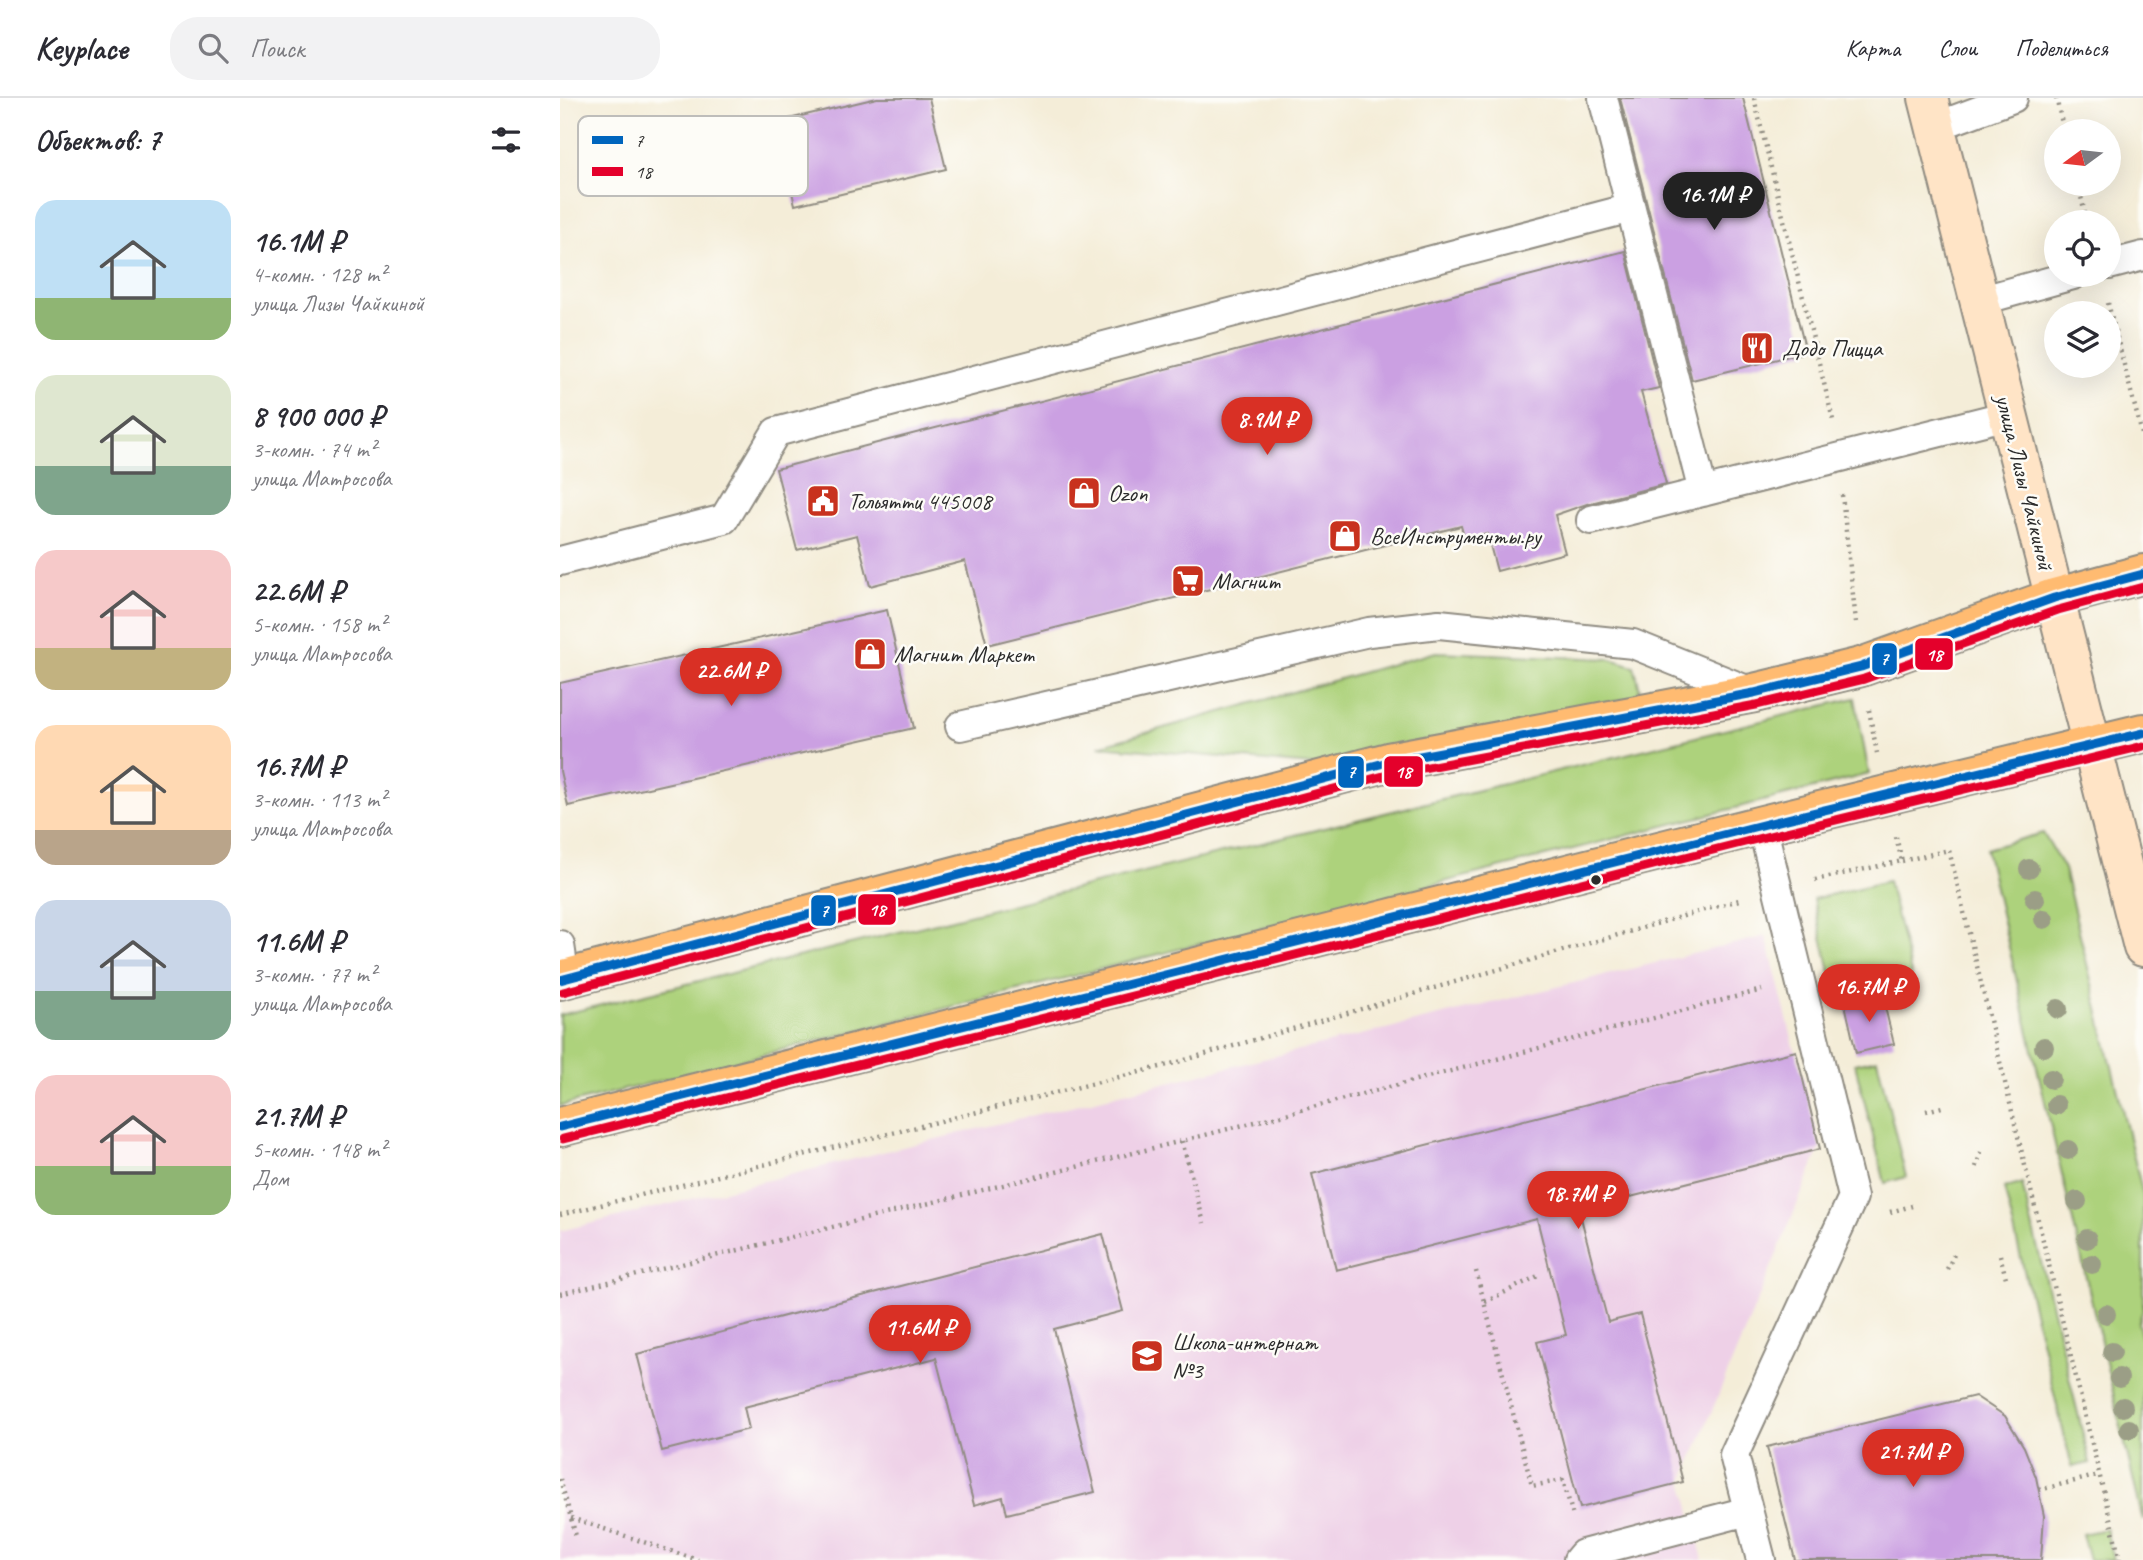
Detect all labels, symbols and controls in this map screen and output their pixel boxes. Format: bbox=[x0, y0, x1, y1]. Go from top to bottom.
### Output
search box bbox=[170, 17, 660, 80]
text: Keyplace bbox=[35, 27, 128, 69]
icon: search bbox=[194, 29, 232, 67]
text: Поиск bbox=[250, 32, 305, 65]
text: Карта bbox=[1846, 33, 1900, 63]
text: Слои bbox=[1938, 33, 1977, 63]
text: Поделиться bbox=[2015, 33, 2108, 63]
legend bbox=[578, 116, 808, 196]
north arrow bbox=[2044, 119, 2121, 196]
map controls bbox=[2044, 119, 2121, 378]
text: Объектов: 7 bbox=[35, 121, 160, 159]
icon: filters bbox=[487, 121, 525, 159]
text: 7 bbox=[635, 129, 645, 153]
text: 18 bbox=[635, 160, 655, 184]
pin: 16.1M ₽ bbox=[1649, 172, 1779, 232]
text: 16.1M ₽ bbox=[1679, 180, 1749, 209]
button: locate bbox=[2044, 210, 2121, 287]
text: 16.1M ₽ bbox=[252, 222, 344, 260]
icon: home bbox=[91, 228, 175, 312]
text: 4-комн. · 128 m² bbox=[252, 260, 386, 289]
text: улица Лизы Чайкиной bbox=[252, 289, 424, 318]
button: layers bbox=[2044, 301, 2121, 378]
restaurant icon: Додо Пицца bbox=[1738, 329, 1776, 367]
place label: Додо Пицца bbox=[1782, 333, 1884, 363]
street label: улица Лизы Чайкиной bbox=[1988, 389, 2062, 575]
text: 8 900 000 ₽ bbox=[252, 397, 383, 435]
pin: 8.9M ₽ bbox=[1210, 398, 1324, 457]
icon: home bbox=[91, 403, 175, 487]
text: 8.9M ₽ bbox=[1237, 405, 1297, 434]
text: 3-комн. · 74 m² bbox=[252, 435, 376, 464]
text: улица Матросова bbox=[252, 464, 391, 493]
shop icon: Ozon bbox=[1065, 474, 1103, 512]
place label: Ozon bbox=[1108, 478, 1148, 508]
public building icon: Тольятти 445008 bbox=[804, 482, 842, 520]
place label: Тольятти 445008 bbox=[848, 486, 994, 516]
shop icon: ВсеИнструменты.ру bbox=[1326, 517, 1364, 555]
place label: ВсеИнструменты.ру bbox=[1370, 521, 1542, 551]
supermarket icon: Магнит bbox=[1169, 562, 1207, 600]
place label: Магнит bbox=[1212, 566, 1281, 596]
text: 22.6M ₽ bbox=[252, 572, 344, 610]
icon: home bbox=[91, 578, 175, 662]
text: 5-комн. · 158 m² bbox=[252, 610, 386, 639]
shop icon: Магнит Маркет bbox=[851, 635, 889, 673]
line badge: 18 bbox=[1914, 637, 1954, 671]
text: улица Матросова bbox=[252, 639, 391, 668]
place label: Магнит Маркет bbox=[894, 639, 1035, 669]
line badge: 7 bbox=[1871, 642, 1898, 676]
text: 18 bbox=[1925, 643, 1945, 667]
text: 7 bbox=[1880, 647, 1891, 671]
pin: 22.6M ₽ bbox=[666, 648, 796, 708]
text: 22.6M ₽ bbox=[696, 656, 766, 685]
text: 16.7M ₽ bbox=[252, 747, 344, 785]
icon: home bbox=[91, 753, 175, 837]
line badge: 7 bbox=[1337, 755, 1365, 789]
line badge: 18 bbox=[1383, 755, 1424, 788]
text: 7 bbox=[1347, 760, 1358, 784]
text: 18 bbox=[1394, 760, 1414, 784]
text: 3-комн. · 113 m² bbox=[252, 785, 386, 814]
text: улица Матросова bbox=[252, 814, 391, 843]
unlabelled marker bbox=[1589, 873, 1603, 887]
line badge: 18 bbox=[857, 893, 897, 926]
line badge: 7 bbox=[810, 894, 837, 927]
text: 18 bbox=[868, 898, 888, 922]
text: 7 bbox=[820, 899, 831, 923]
text: 11.6M ₽ bbox=[252, 922, 344, 960]
icon: home bbox=[91, 928, 175, 1012]
text: 3-комн. · 77 m² bbox=[252, 960, 376, 989]
pin: 16.7M ₽ bbox=[1804, 964, 1934, 1024]
text: 16.7M ₽ bbox=[1834, 972, 1904, 1001]
text: улица Матросова bbox=[252, 989, 391, 1018]
text: 21.7M ₽ bbox=[252, 1097, 343, 1135]
icon: home bbox=[91, 1103, 175, 1187]
text: 5-комн. · 148 m² bbox=[252, 1135, 386, 1164]
text: Дом bbox=[252, 1164, 289, 1193]
pin: 18.7M ₽ bbox=[1513, 1172, 1643, 1231]
text: 18.7M ₽ bbox=[1543, 1179, 1613, 1208]
pin: 11.6M ₽ bbox=[855, 1306, 985, 1365]
text: 11.6M ₽ bbox=[885, 1313, 955, 1342]
place label: Школа-интернат №3 bbox=[1172, 1327, 1319, 1385]
school or university icon: Школа-интернат №3 bbox=[1128, 1337, 1166, 1375]
pin: 21.7M ₽ bbox=[1848, 1430, 1978, 1489]
text: 21.7M ₽ bbox=[1878, 1437, 1948, 1466]

